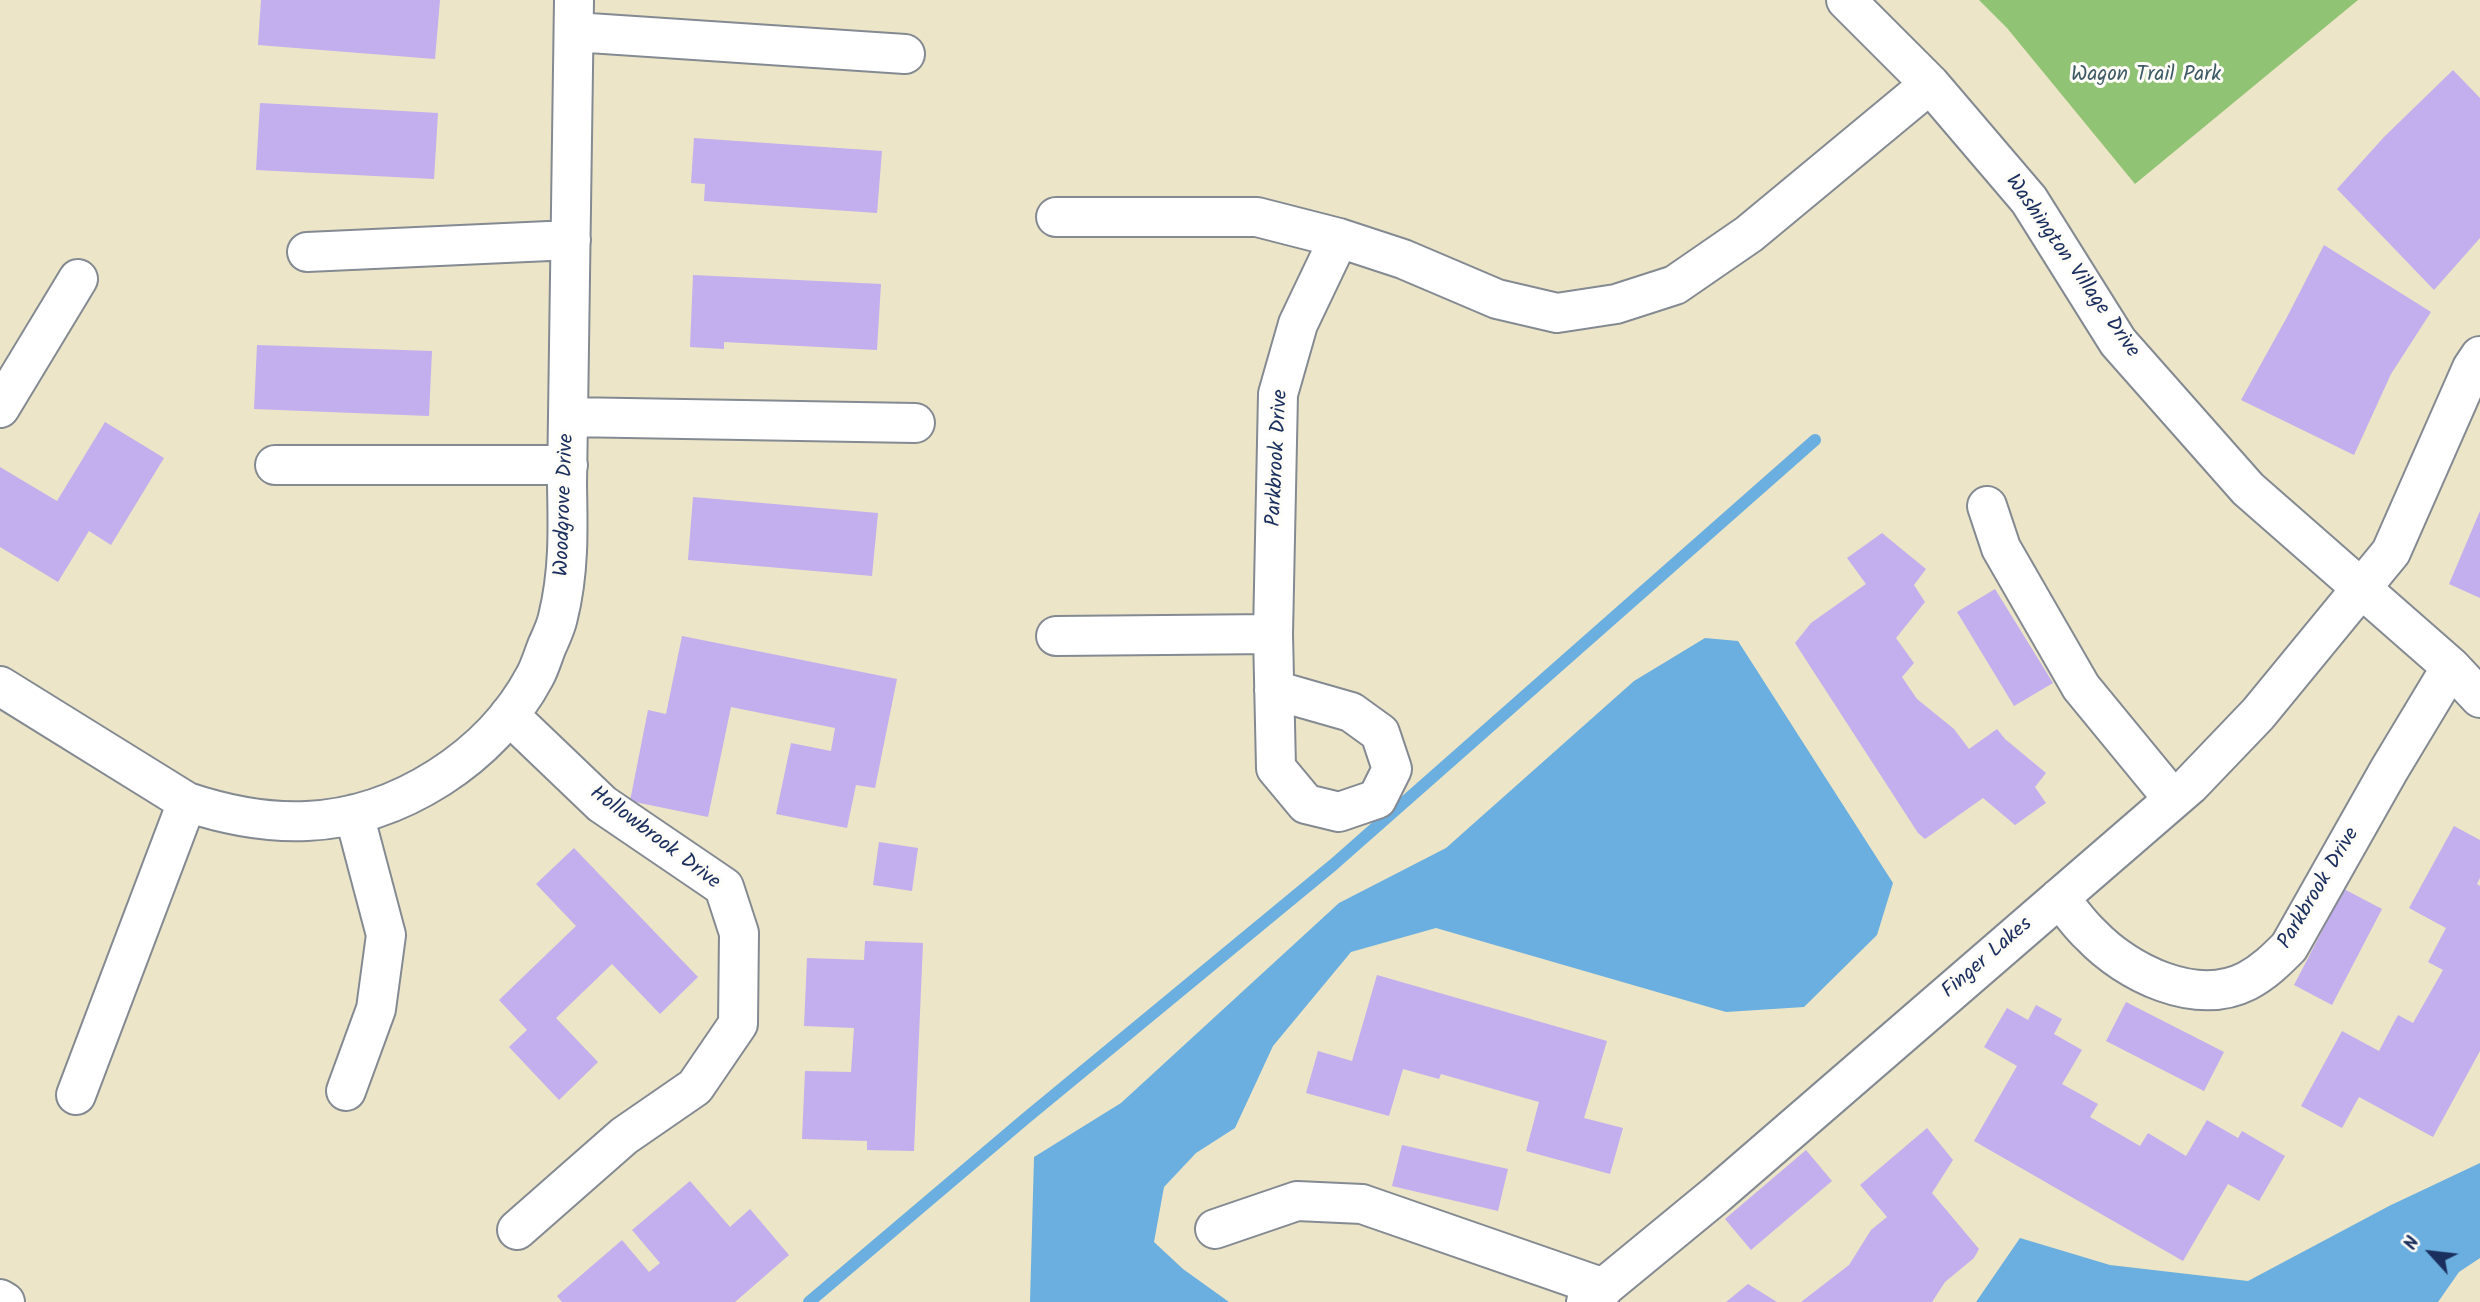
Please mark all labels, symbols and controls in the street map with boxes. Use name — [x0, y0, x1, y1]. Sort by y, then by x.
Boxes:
park label: Wagon Trail Park — [2071, 63, 2221, 89]
street label: Washington Village Drive — [1998, 171, 2144, 363]
street label: Parkbrook Drive — [1263, 389, 1295, 527]
street label: Woodgrove Drive — [551, 433, 581, 577]
street label: Hollowbrook Drive — [584, 782, 724, 896]
street label: Parkbrook Drive — [2274, 824, 2366, 954]
street label: Finger Lakes — [1938, 913, 2038, 1005]
north arrow — [2396, 1218, 2466, 1288]
text: N — [2396, 1231, 2428, 1256]

